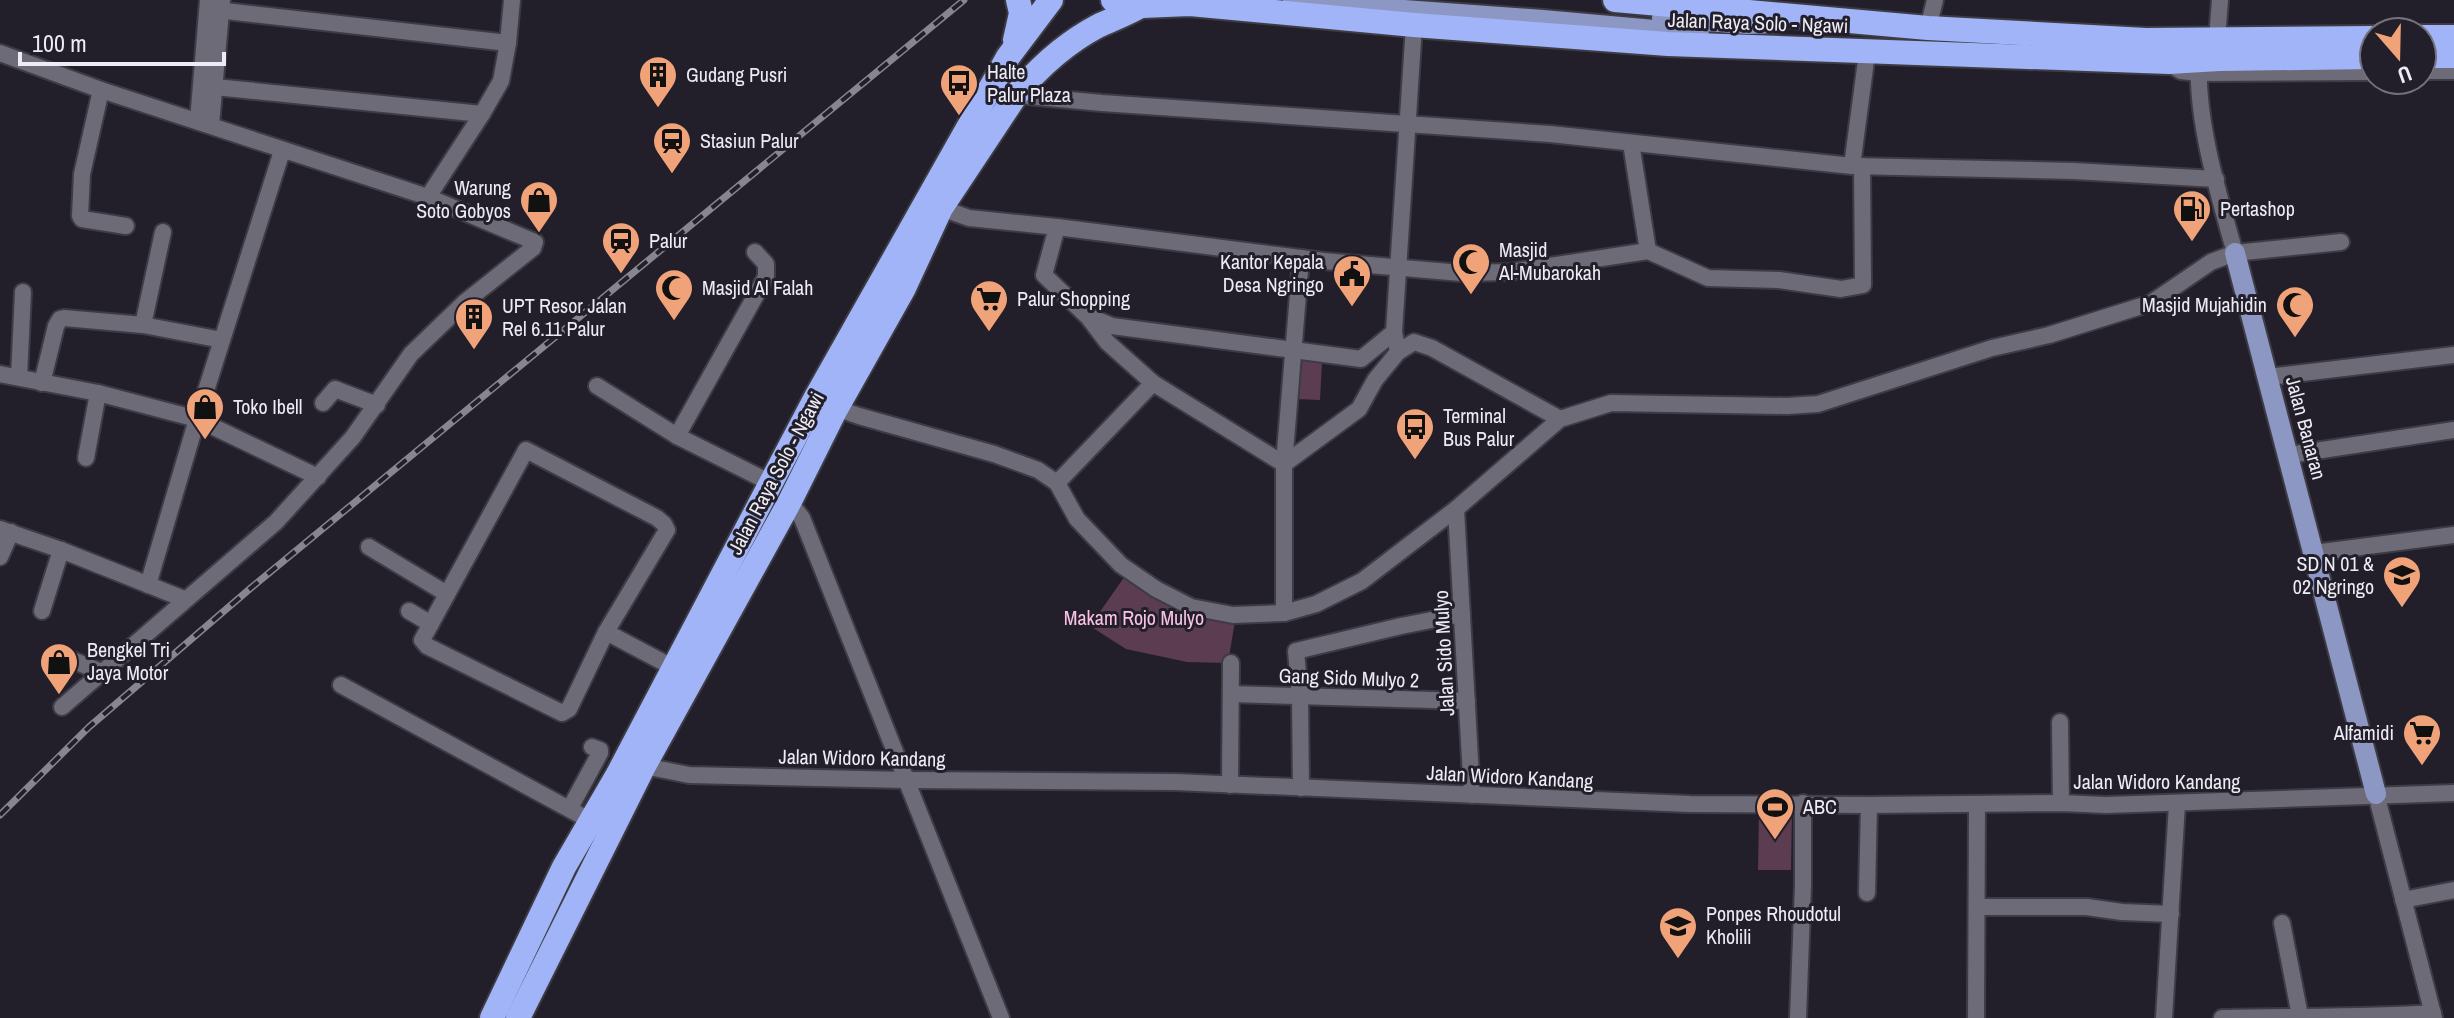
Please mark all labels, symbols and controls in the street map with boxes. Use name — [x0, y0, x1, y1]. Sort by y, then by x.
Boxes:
street label: Jalan Raya Solo - Ngawi — [1667, 6, 1849, 39]
scale bar — [20, 16, 224, 66]
north arrow — [2358, 16, 2438, 96]
text: 100 m — [32, 27, 87, 59]
building icon: Gudang Pusri — [637, 54, 679, 109]
place label: Halte Palur Plaza — [987, 58, 1071, 108]
text: U — [2394, 58, 2416, 91]
place label: Gudang Pusri — [686, 61, 787, 88]
bus stop icon: Halte Palur Plaza — [938, 62, 980, 117]
station icon: Stasiun Palur — [651, 120, 693, 175]
place label: Stasiun Palur — [700, 127, 799, 154]
place label: Warung Soto Gobyos — [416, 174, 511, 224]
shop icon: Warung Soto Gobyos — [518, 179, 560, 234]
fuel station icon: Pertashop — [2171, 188, 2213, 243]
place label: Pertashop — [2220, 195, 2295, 222]
station icon: Palur — [600, 220, 642, 275]
place label: Palur — [649, 227, 688, 254]
place label: Masjid Al-Mubarokah — [1498, 236, 1601, 286]
mosque icon: Masjid Al-Mubarokah — [1450, 241, 1492, 296]
place label: Kantor Kepala Desa Ngringo — [1220, 248, 1324, 298]
public building icon: Kantor Kepala Desa Ngringo — [1331, 253, 1373, 308]
mosque icon: Masjid Al Falah — [653, 267, 695, 322]
place label: Masjid Al Falah — [702, 274, 813, 301]
supermarket icon: Palur Shopping — [968, 278, 1010, 333]
mosque icon: Masjid Mujahidin — [2274, 284, 2316, 339]
place label: Palur Shopping — [1017, 285, 1130, 312]
place label: Masjid Mujahidin — [2142, 291, 2267, 318]
place label: UPT Resor Jalan Rel 6.11 Palur — [502, 292, 627, 342]
building icon: UPT Resor Jalan Rel 6.11 Palur — [453, 296, 495, 351]
street label: Jalan Banaran — [2280, 373, 2333, 482]
shop icon: Toko Ibell — [184, 386, 226, 441]
street label: Jalan Raya Solo - Ngawi — [721, 387, 830, 559]
place label: Toko Ibell — [233, 393, 302, 420]
place label: Terminal Bus Palur — [1443, 402, 1515, 452]
bus stop icon: Terminal Bus Palur — [1394, 406, 1436, 461]
place label: SD N 01 & 02 Ngringo — [2293, 550, 2374, 600]
school or university icon: SD N 01 & 02 Ngringo — [2381, 554, 2423, 609]
street label: Jalan Sido Mulyo — [1427, 589, 1460, 717]
park label: Makam Rojo Mulyo — [1064, 604, 1204, 631]
place label: Bengkel Tri Jaya Motor — [87, 636, 170, 686]
shop icon: Bengkel Tri Jaya Motor — [38, 641, 80, 696]
street label: Gang Sido Mulyo 2 — [1278, 662, 1420, 693]
supermarket icon: Alfamidi — [2401, 712, 2443, 767]
place label: Alfamidi — [2333, 719, 2394, 746]
street label: Jalan Widoro Kandang — [778, 743, 946, 772]
street label: Jalan Widoro Kandang — [1426, 759, 1594, 794]
street label: Jalan Widoro Kandang — [2074, 768, 2240, 795]
sports icon: ABC — [1754, 786, 1796, 841]
place label: ABC — [1802, 793, 1837, 820]
place label: Ponpes Rhoudotul Kholili — [1706, 900, 1841, 950]
school or university icon: Ponpes Rhoudotul Kholili — [1657, 905, 1699, 960]

